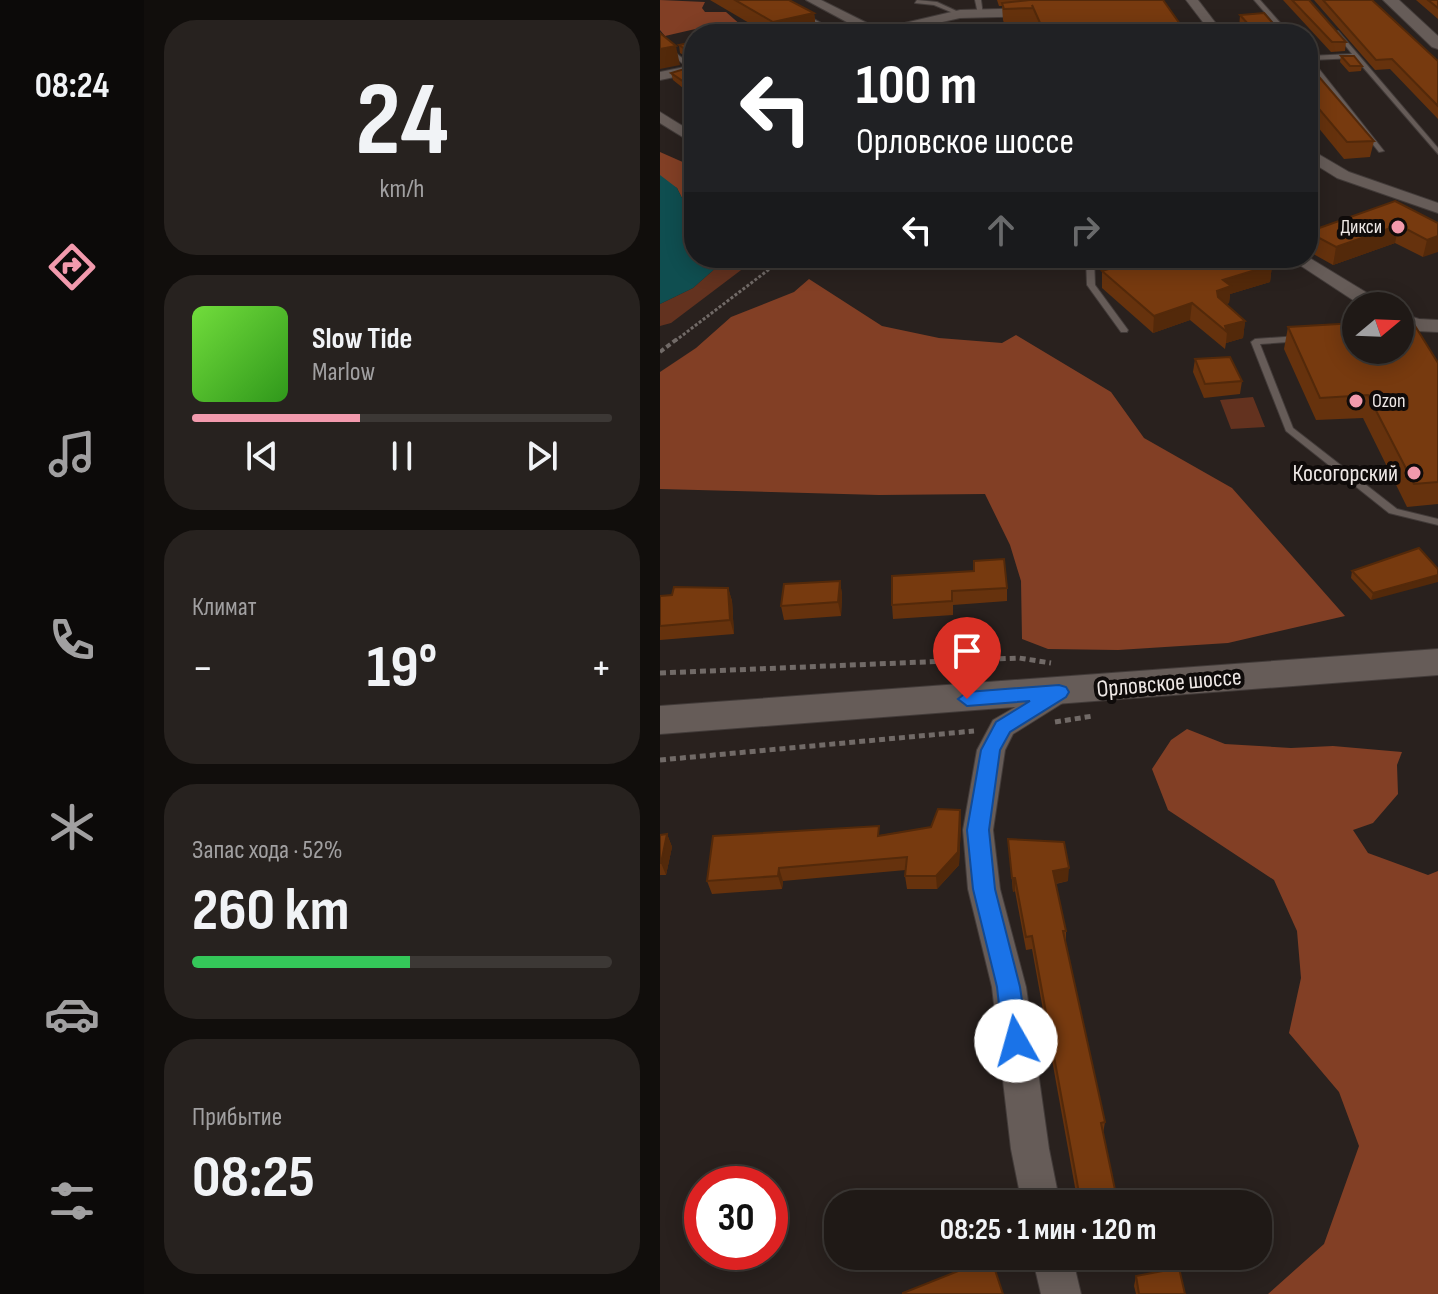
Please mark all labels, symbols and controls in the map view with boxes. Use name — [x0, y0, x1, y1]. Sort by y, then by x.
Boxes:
text: 100 m — [856, 53, 977, 120]
icon: left — [724, 56, 828, 160]
text: 24 — [355, 59, 449, 184]
text: 08:24 — [35, 65, 109, 108]
text: Орловское шоссе — [856, 121, 1074, 164]
text: km/h — [380, 174, 424, 205]
icon: left — [895, 208, 939, 252]
icon: ahead — [979, 208, 1023, 252]
icon: right — [1063, 208, 1107, 252]
place label: Дикси — [1340, 215, 1382, 239]
marker: Дикси — [1389, 218, 1407, 236]
icon: directions — [44, 239, 100, 295]
north arrow — [1342, 292, 1414, 364]
map controls — [1342, 292, 1414, 364]
text: Slow Tide — [312, 321, 412, 357]
text: Marlow — [312, 357, 375, 388]
place label: Ozon — [1372, 389, 1406, 413]
marker: Ozon — [1347, 392, 1365, 410]
icon: music — [44, 426, 100, 482]
icon: previous — [240, 434, 284, 478]
icon: pause — [380, 434, 424, 478]
icon: next — [520, 434, 564, 478]
place label: Косогорский — [1292, 459, 1398, 488]
marker: Косогорский — [1405, 464, 1423, 482]
text: Климат — [192, 592, 256, 623]
icon: phone — [44, 612, 100, 668]
pin — [933, 617, 1001, 699]
icon: arrive — [945, 629, 989, 673]
text: 19° — [367, 632, 437, 704]
text: − — [192, 642, 214, 695]
text: + — [590, 642, 612, 695]
street label: Орловское шоссе — [1095, 662, 1243, 704]
icon: climate — [44, 799, 100, 855]
text: Запас хода · 52% — [192, 835, 343, 866]
text: 260 km — [192, 875, 350, 947]
icon: car — [44, 986, 100, 1042]
position arrow — [974, 999, 1058, 1083]
text: Прибытие — [192, 1102, 282, 1133]
text: 08:25 — [192, 1142, 315, 1214]
speed limit sign: 30 — [684, 1166, 788, 1270]
icon: filters — [44, 1173, 100, 1229]
text: 08:25 · 1 мин · 120 m — [940, 1212, 1156, 1248]

